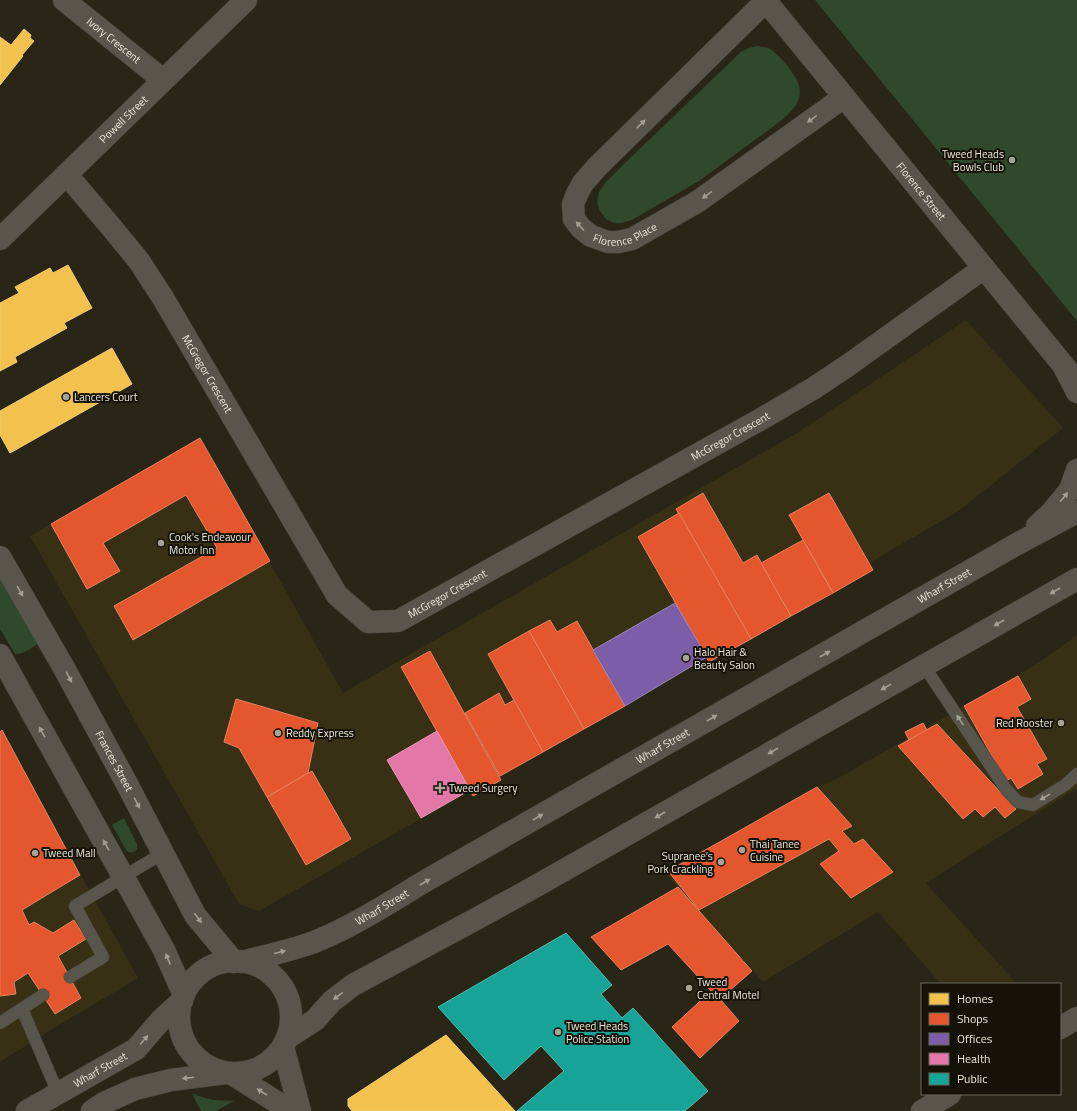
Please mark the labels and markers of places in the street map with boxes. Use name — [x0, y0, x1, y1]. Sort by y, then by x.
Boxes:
place label: Tweed Heads Bowls Club — [942, 146, 1004, 175]
marker: Tweed Heads Bowls Club — [1007, 155, 1017, 165]
place label: Lancers Court — [74, 389, 138, 405]
marker: Lancers Court — [61, 392, 71, 402]
place label: Cook's Endeavour Motor Inn — [169, 529, 251, 558]
marker: Cook's Endeavour Motor Inn — [156, 538, 166, 548]
place label: Halo Hair & Beauty Salon — [694, 644, 755, 673]
marker: Halo Hair & Beauty Salon — [681, 653, 691, 663]
place label: Red Rooster — [996, 715, 1053, 731]
marker: Red Rooster — [1056, 718, 1066, 728]
place label: Reddy Express — [286, 725, 354, 741]
marker: Reddy Express — [273, 728, 283, 738]
place label: Tweed Surgery — [449, 780, 518, 796]
marker: Tweed Surgery — [434, 782, 446, 794]
place label: Thai Tanee Cuisine — [750, 836, 800, 865]
place label: Tweed Mall — [43, 845, 96, 861]
marker: Thai Tanee Cuisine — [737, 845, 747, 855]
marker: Tweed Mall — [30, 848, 40, 858]
place label: Supranee’s Pork Crackling — [647, 848, 713, 877]
marker: Supranee’s Pork Crackling — [716, 857, 726, 867]
place label: Tweed Central Motel — [697, 974, 759, 1003]
marker: Tweed Central Motel — [684, 983, 694, 993]
place label: Tweed Heads Police Station — [566, 1018, 629, 1047]
marker: Tweed Heads Police Station — [553, 1027, 563, 1037]

